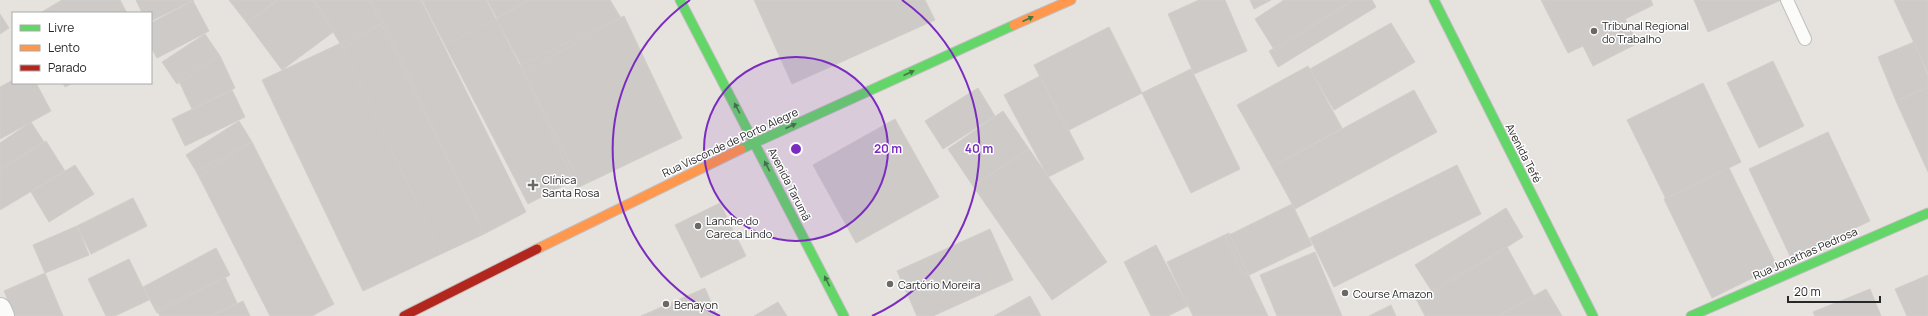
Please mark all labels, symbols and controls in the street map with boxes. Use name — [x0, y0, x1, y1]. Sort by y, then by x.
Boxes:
legend — [12, 12, 152, 84]
one-way arrow — [1022, 16, 1034, 22]
place label: Tribunal Regional do Trabalho — [1602, 18, 1689, 46]
text: Livre — [48, 19, 74, 36]
marker: Tribunal Regional do Trabalho — [1589, 26, 1599, 36]
text: Lento — [48, 39, 80, 56]
text: Parado — [48, 59, 87, 76]
one-way arrow — [904, 70, 915, 76]
one-way arrow — [734, 102, 740, 114]
street label: Rua Visconde de Porto Alegre — [660, 104, 801, 180]
street label: Avenida Tefé — [1503, 121, 1546, 186]
one-way arrow — [785, 123, 796, 129]
text: 20 m — [874, 140, 902, 157]
text: 40 m — [965, 140, 993, 157]
centre of rings — [789, 142, 803, 156]
street label: Avenida Tarumã — [765, 145, 815, 223]
one-way arrow — [764, 160, 771, 171]
place label: Clínica Santa Rosa — [542, 172, 599, 200]
marker: Clínica Santa Rosa — [527, 179, 539, 191]
place label: Lanche do Careca Lindo — [706, 213, 773, 241]
marker: Lanche do Careca Lindo — [693, 221, 703, 231]
street label: Rua Jonathas Pedrosa — [1750, 223, 1860, 283]
one-way arrow — [823, 275, 830, 287]
place label: Cartório Moreira — [898, 277, 980, 292]
scale bar — [1788, 278, 1880, 304]
marker: Cartório Moreira — [885, 279, 895, 289]
text: 20 m — [1794, 283, 1821, 300]
place label: Course Amazon — [1353, 286, 1433, 301]
marker: Course Amazon — [1340, 288, 1350, 298]
place label: Benayon — [674, 297, 718, 312]
marker: Benayon — [661, 299, 671, 309]

